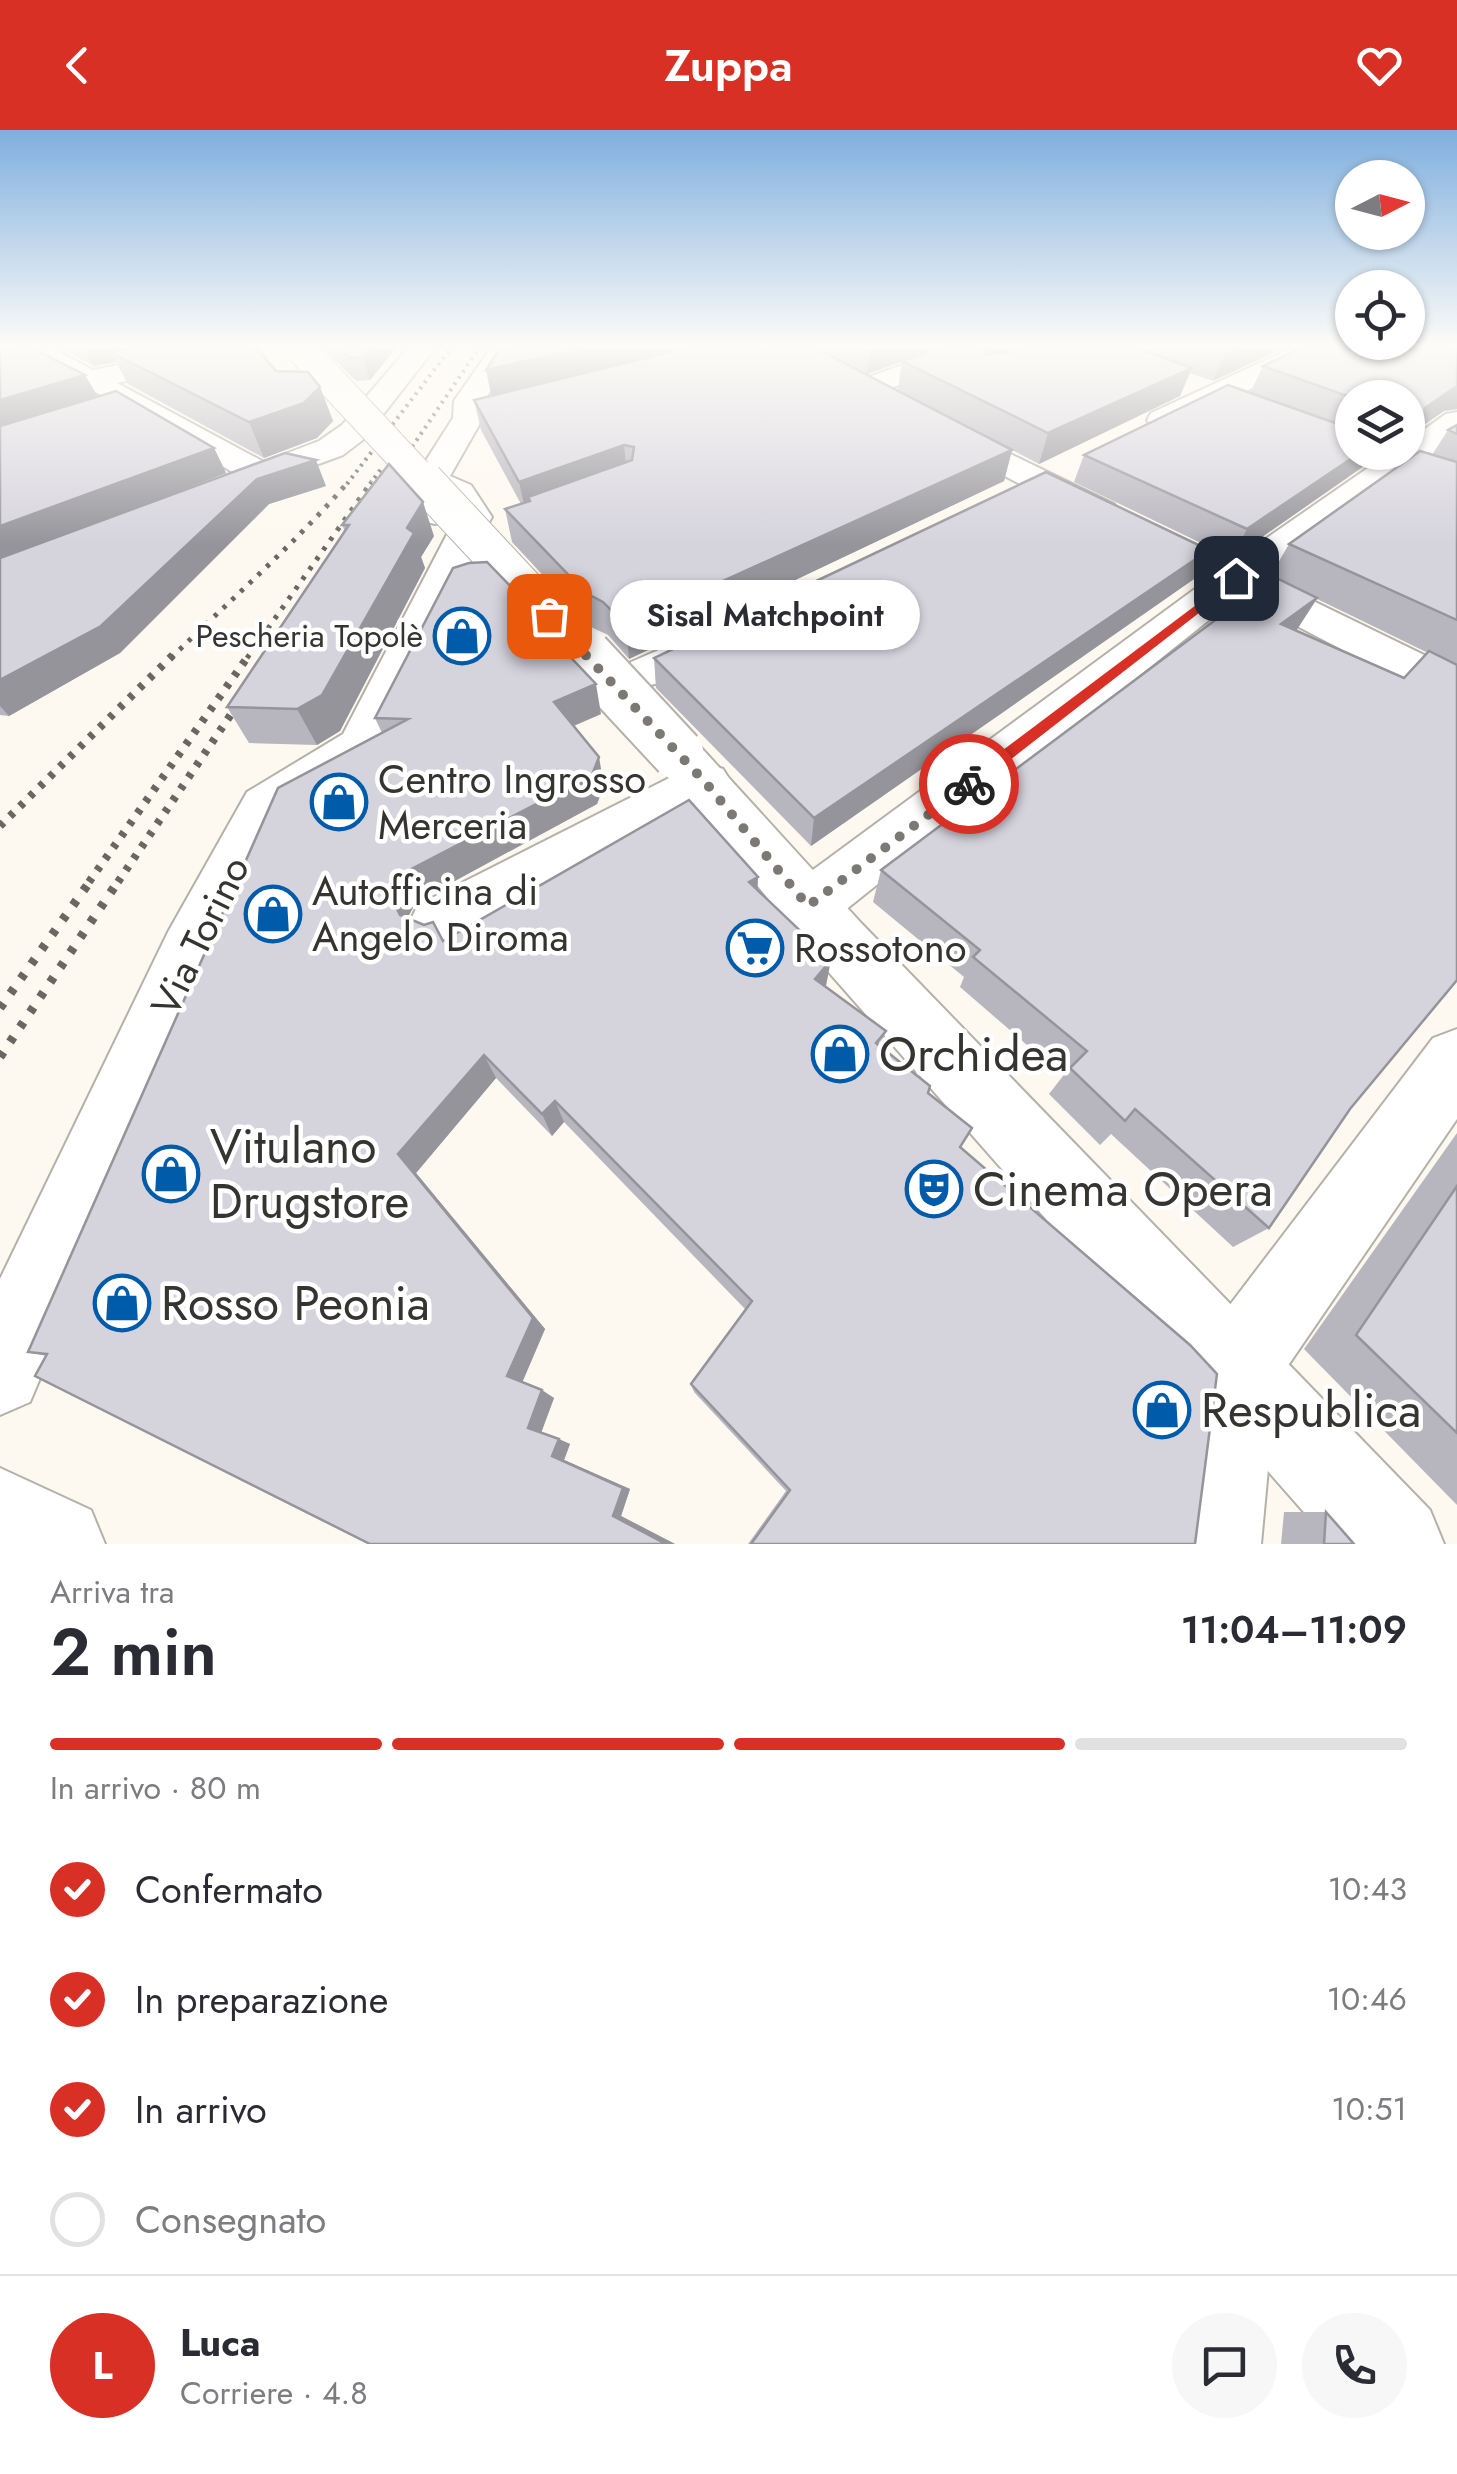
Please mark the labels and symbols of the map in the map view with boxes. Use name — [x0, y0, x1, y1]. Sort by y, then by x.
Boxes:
north arrow — [1335, 160, 1425, 250]
pin — [1194, 536, 1279, 621]
pin — [507, 574, 592, 659]
callout: Sisal Matchpoint — [609, 581, 919, 651]
shop icon: Pescheria Topolè — [432, 606, 492, 666]
place label: Pescheria Topolè — [195, 613, 423, 659]
courier — [919, 734, 1019, 834]
place label: Centro Ingrosso Merceria — [378, 750, 646, 854]
shop icon: Centro Ingrosso Merceria — [309, 772, 369, 832]
street label: Via Torino — [136, 846, 264, 1026]
place label: Autofficina di Angelo Diroma — [312, 862, 569, 966]
shop icon: Autofficina di Angelo Diroma — [243, 884, 303, 944]
supermarket icon: Rossotono — [725, 918, 785, 978]
place label: Rossotono — [794, 919, 967, 977]
place label: Orchidea — [879, 1020, 1068, 1089]
shop icon: Orchidea — [810, 1024, 870, 1084]
place label: Vitulano Drugstore — [210, 1112, 409, 1236]
shop icon: Vitulano Drugstore — [141, 1144, 201, 1204]
place label: Cinema Opera — [973, 1155, 1273, 1224]
theatre icon: Cinema Opera — [904, 1159, 964, 1219]
place label: Rosso Peonia — [161, 1269, 430, 1338]
shop icon: Rosso Peonia — [92, 1273, 152, 1333]
place label: Respublica — [1201, 1376, 1421, 1445]
shop icon: Respublica — [1132, 1380, 1192, 1440]

